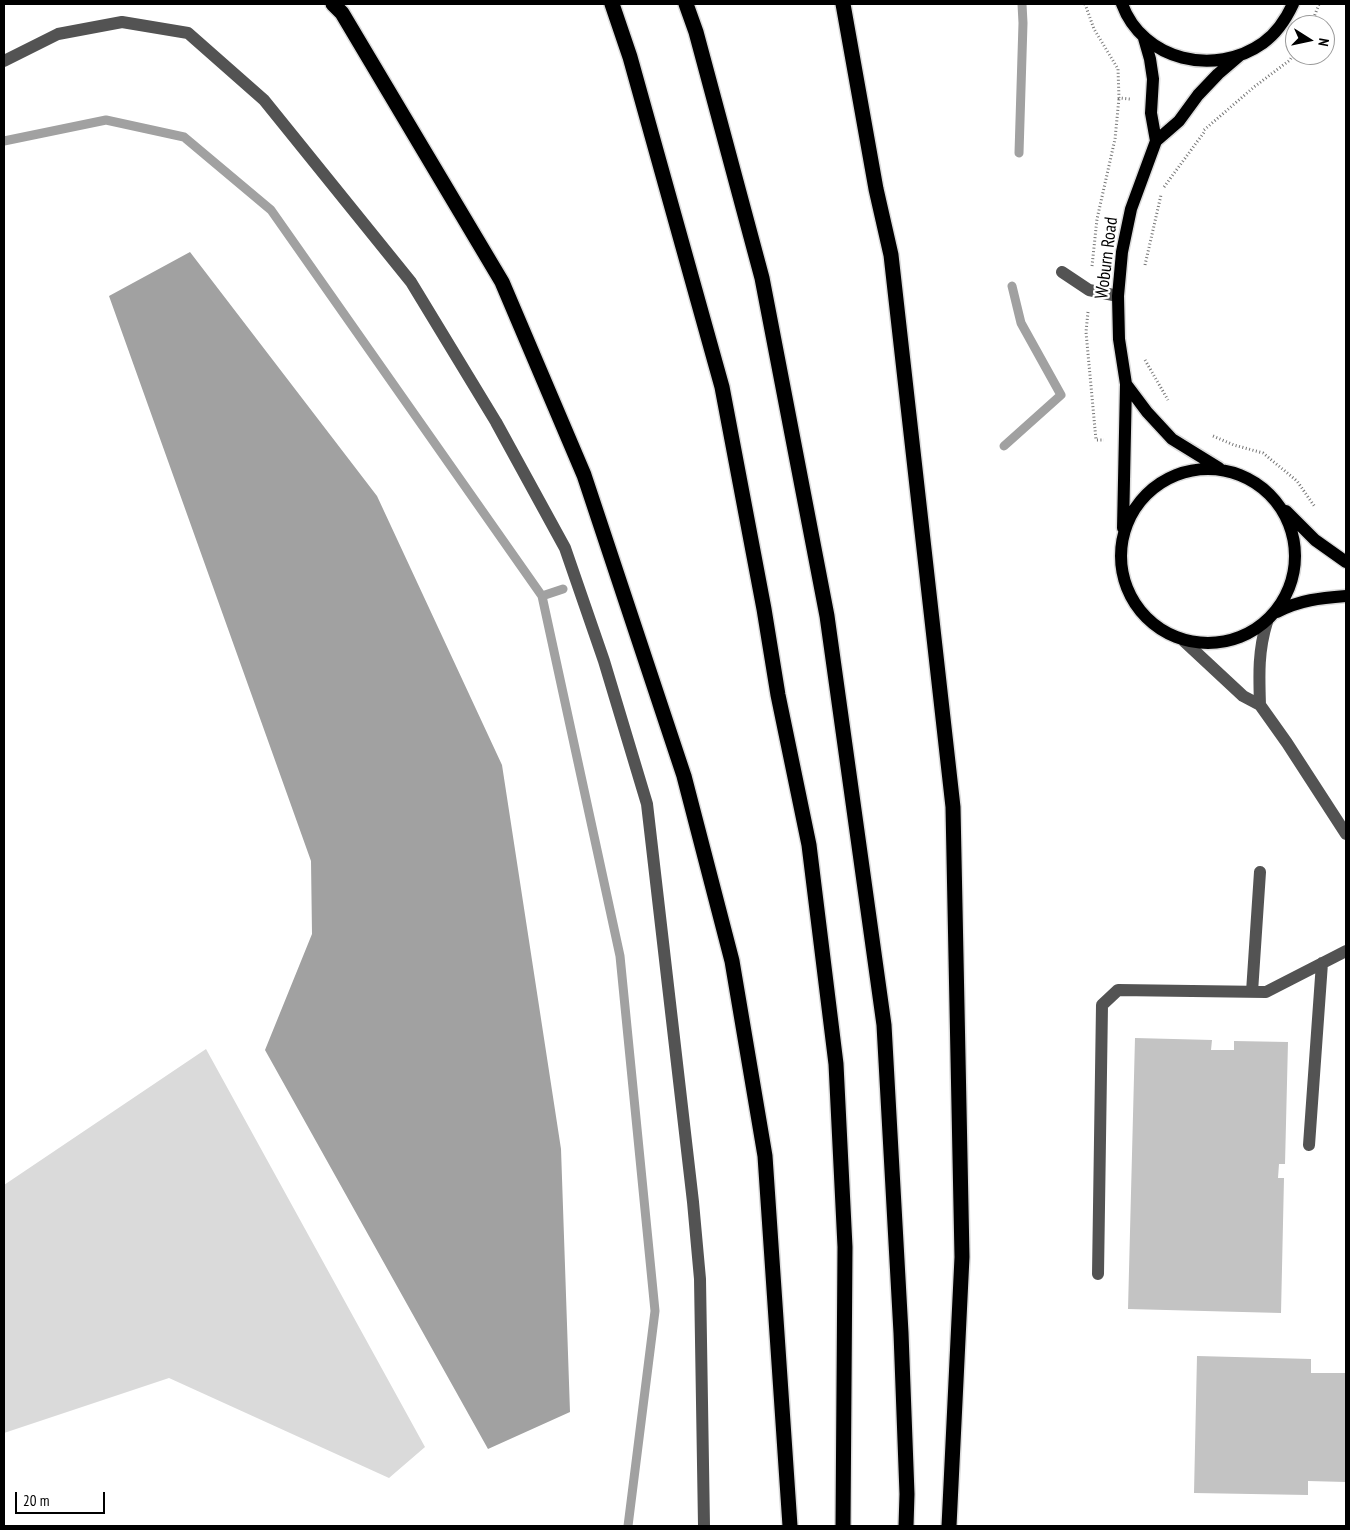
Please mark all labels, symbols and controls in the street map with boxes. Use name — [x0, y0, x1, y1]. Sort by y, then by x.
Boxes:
north arrow — [1285, 15, 1335, 65]
text: N — [1314, 37, 1333, 48]
street label: Woburn Road — [1091, 216, 1123, 300]
scale bar — [18, 1482, 108, 1514]
text: 20 m — [23, 1491, 49, 1510]

